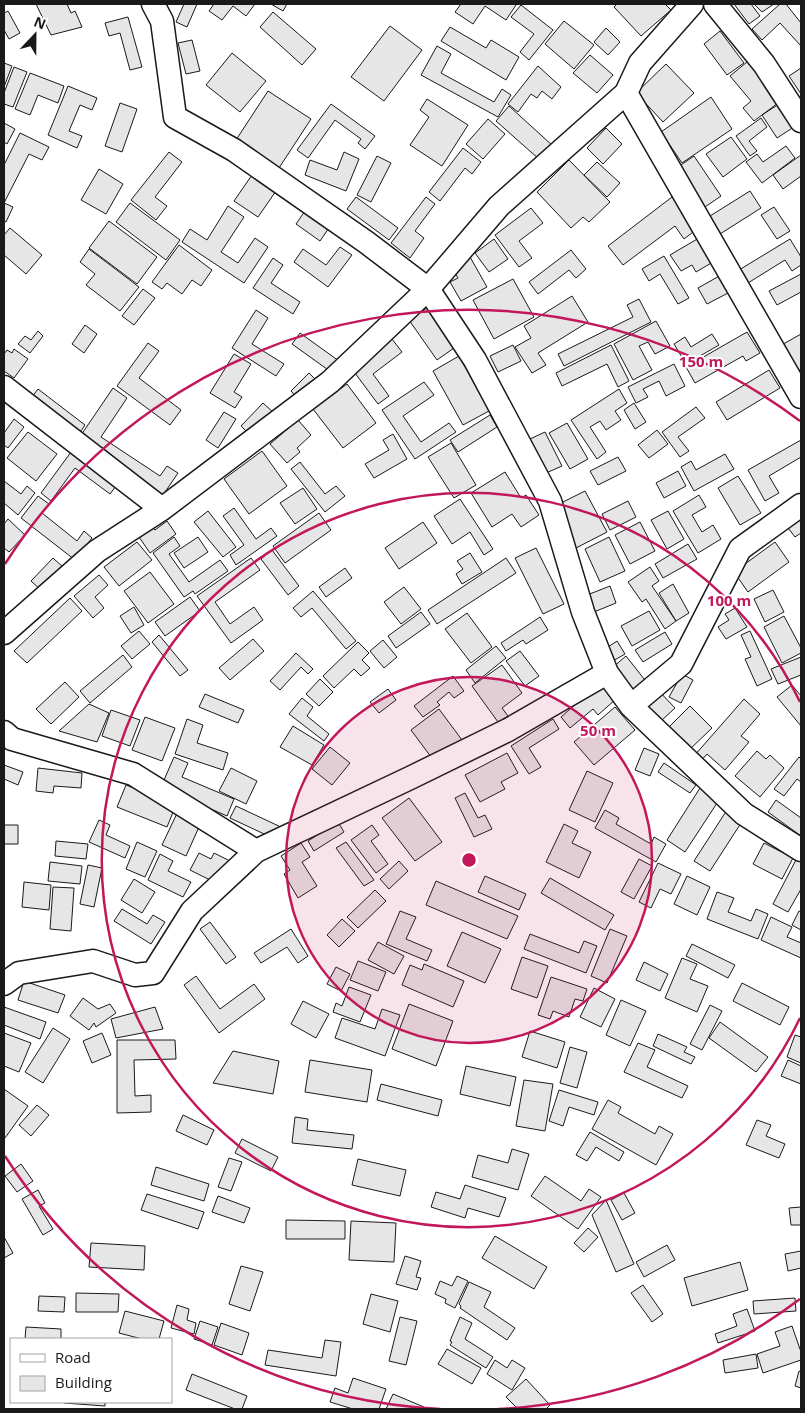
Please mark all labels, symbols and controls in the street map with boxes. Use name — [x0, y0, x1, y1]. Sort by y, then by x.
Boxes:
north arrow — [10, 10, 60, 60]
text: N — [31, 12, 49, 33]
text: 150 m — [679, 351, 723, 371]
text: 100 m — [707, 590, 751, 610]
text: 50 m — [580, 720, 616, 740]
centre of rings — [460, 851, 478, 869]
legend — [10, 1338, 172, 1403]
text: Road — [55, 1347, 91, 1367]
text: Building — [55, 1372, 112, 1392]

